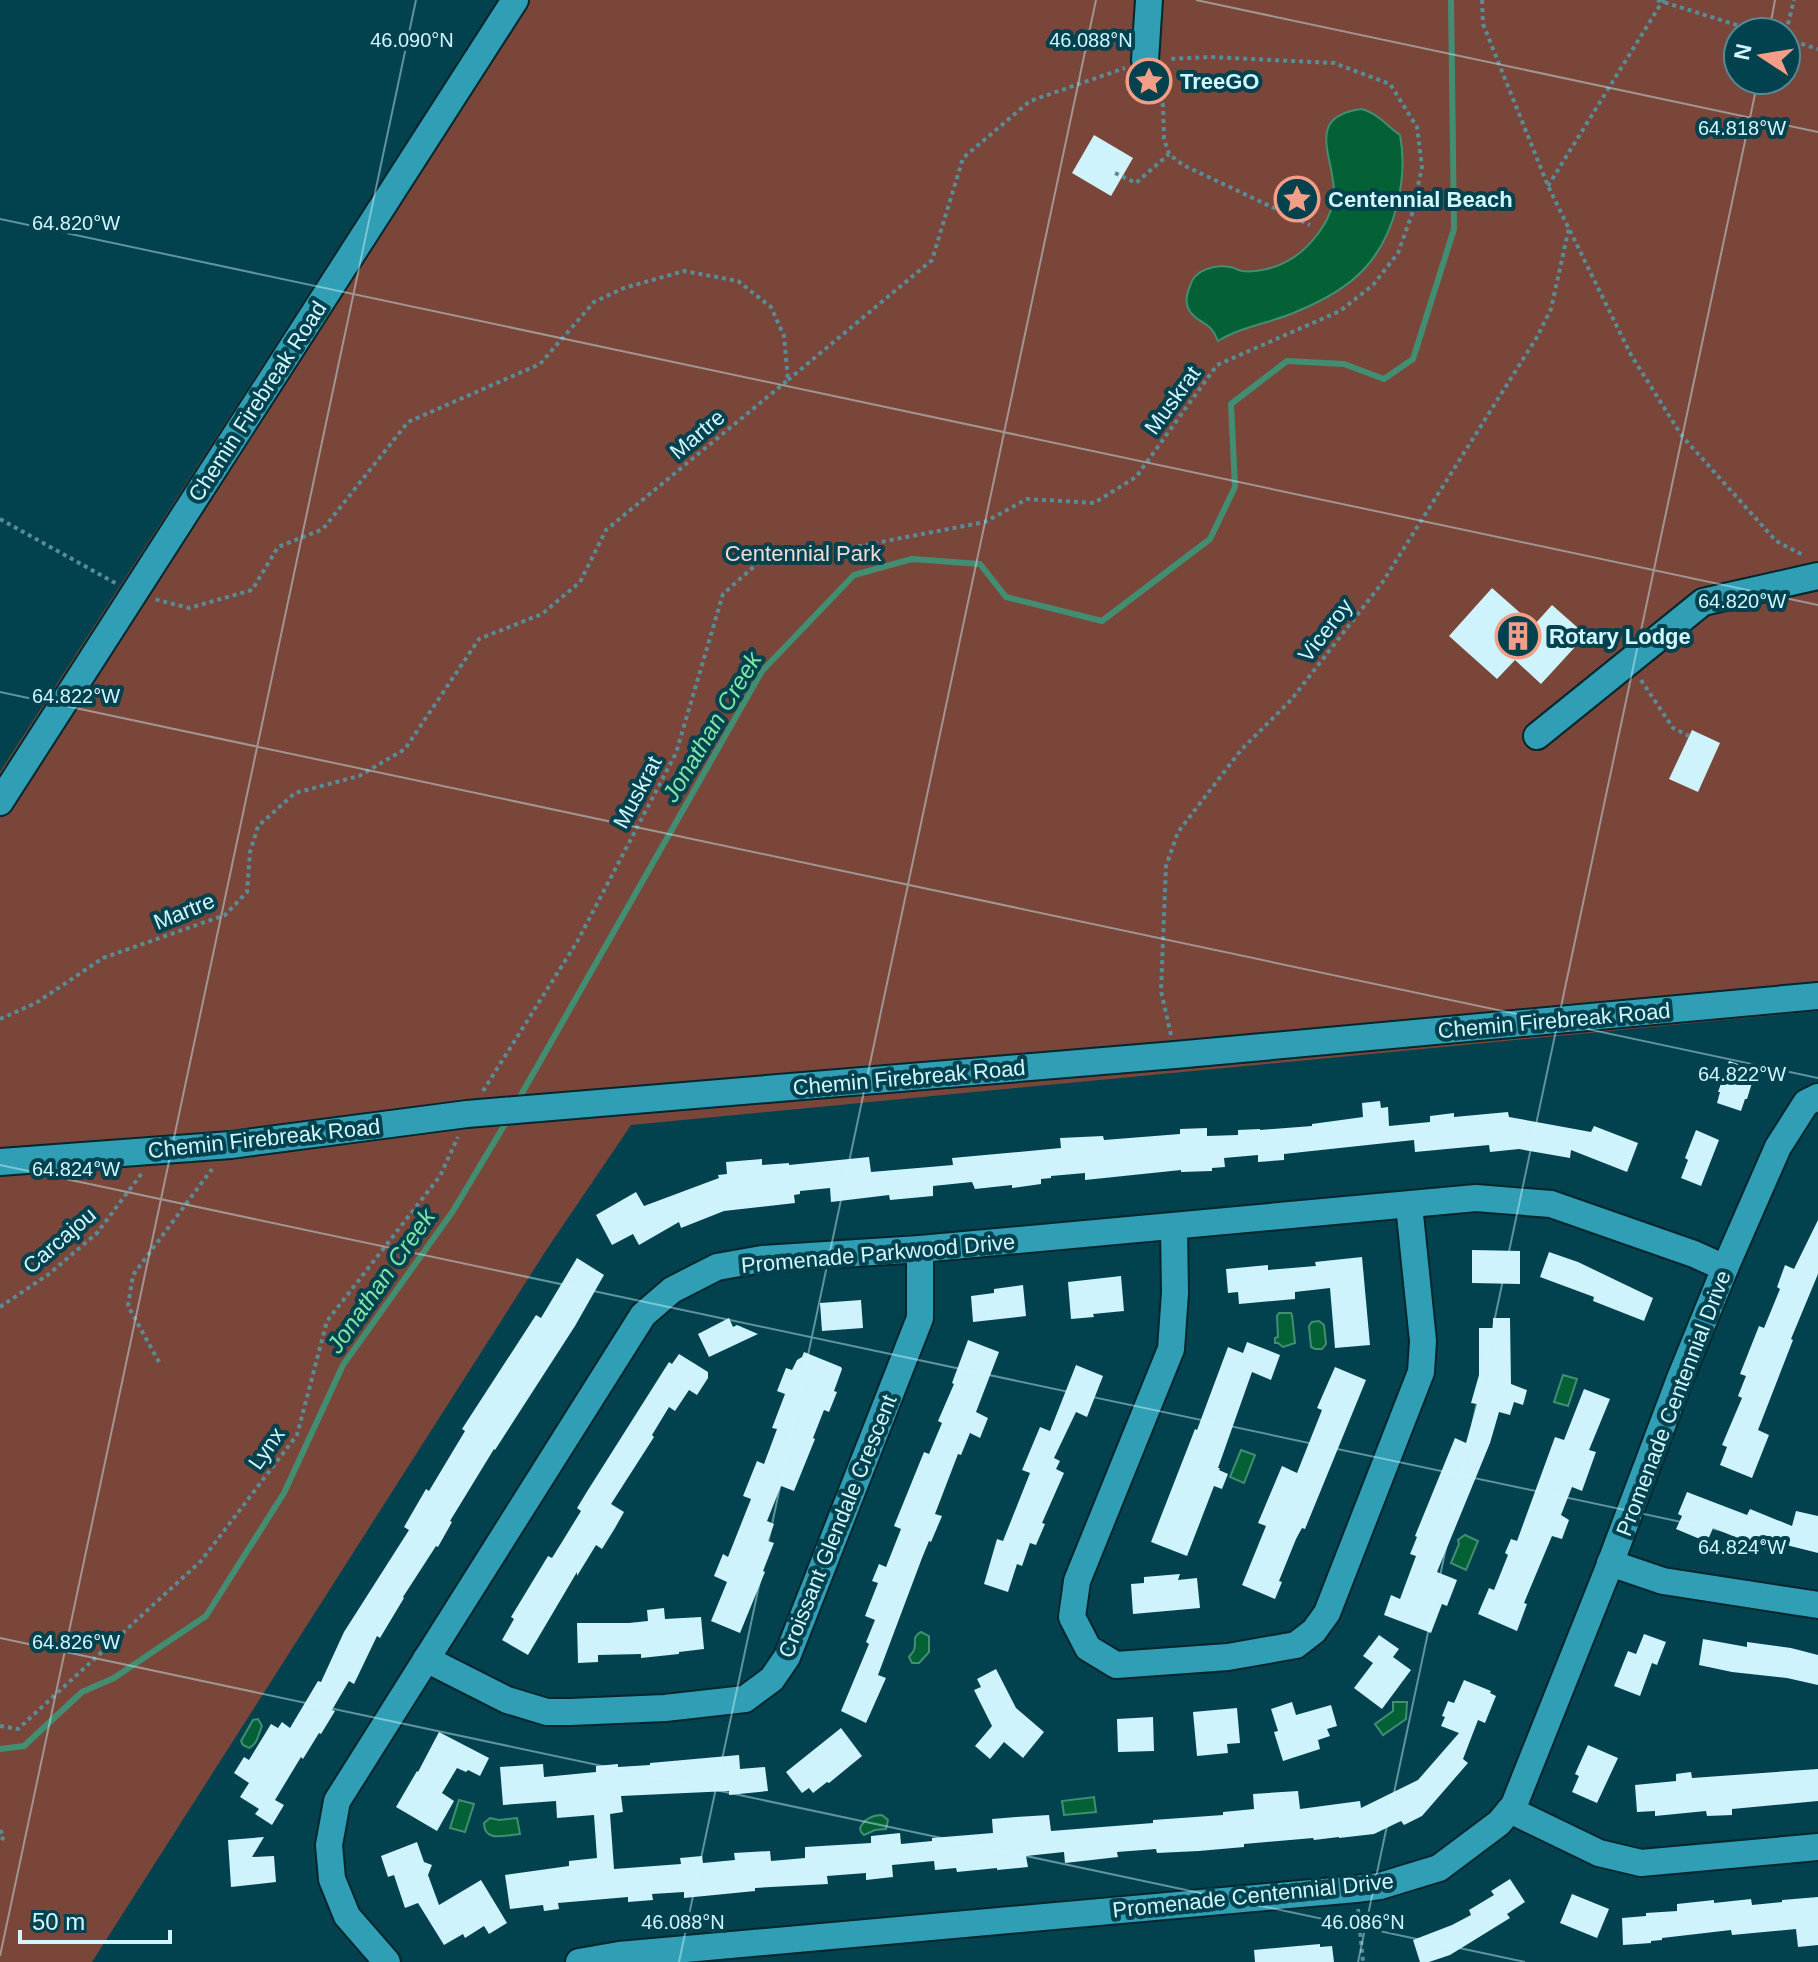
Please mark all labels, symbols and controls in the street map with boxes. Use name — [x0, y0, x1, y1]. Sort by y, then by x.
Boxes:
north arrow — [1722, 16, 1802, 96]
text: 46.090°N — [370, 29, 454, 51]
text: 46.088°N — [1049, 29, 1133, 51]
text: N — [1729, 42, 1757, 62]
place icon: TreeGO — [1125, 57, 1173, 105]
place label: TreeGO — [1180, 69, 1259, 94]
text: 64.818°W — [1698, 117, 1786, 139]
place icon: Centennial Beach — [1273, 175, 1321, 223]
place label: Centennial Beach — [1328, 187, 1513, 212]
text: 64.820°W — [32, 212, 120, 234]
street label: Chemin Firebreak Road — [183, 297, 332, 506]
street label: Muskrat — [1139, 361, 1206, 439]
street label: Martre — [665, 404, 730, 464]
park label: Centennial Park — [725, 541, 882, 566]
text: 64.820°W — [1698, 590, 1786, 612]
street label: Viceroy — [1293, 594, 1358, 667]
building icon: Rotary Lodge — [1494, 612, 1542, 660]
place label: Rotary Lodge — [1549, 624, 1691, 649]
water label: Jonathan Creek — [656, 645, 768, 807]
text: 64.822°W — [32, 685, 120, 707]
street label: Muskrat — [608, 752, 667, 833]
street label: Martre — [150, 888, 218, 935]
street label: Chemin Firebreak Road — [1437, 998, 1671, 1043]
street label: Chemin Firebreak Road — [792, 1055, 1026, 1100]
text: 64.822°W — [1698, 1063, 1786, 1085]
street label: Chemin Firebreak Road — [147, 1114, 381, 1163]
text: 64.824°W — [32, 1158, 120, 1180]
street label: Carcajou — [18, 1202, 101, 1279]
water label: Jonathan Creek — [320, 1202, 441, 1359]
street label: Promenade Parkwood Drive — [740, 1229, 1016, 1278]
street label: Promenade Centennial Drive — [1611, 1267, 1736, 1540]
street label: Croissant Glendale Crescent — [773, 1391, 902, 1661]
street label: Lynx — [243, 1422, 290, 1474]
text: 64.824°W — [1698, 1536, 1786, 1558]
text: 64.826°W — [32, 1631, 120, 1653]
street label: Promenade Centennial Drive — [1111, 1868, 1395, 1923]
scale bar — [20, 1894, 170, 1944]
text: 50 m — [32, 1908, 85, 1935]
text: 46.088°N — [641, 1911, 725, 1933]
text: 46.086°N — [1321, 1911, 1405, 1933]

